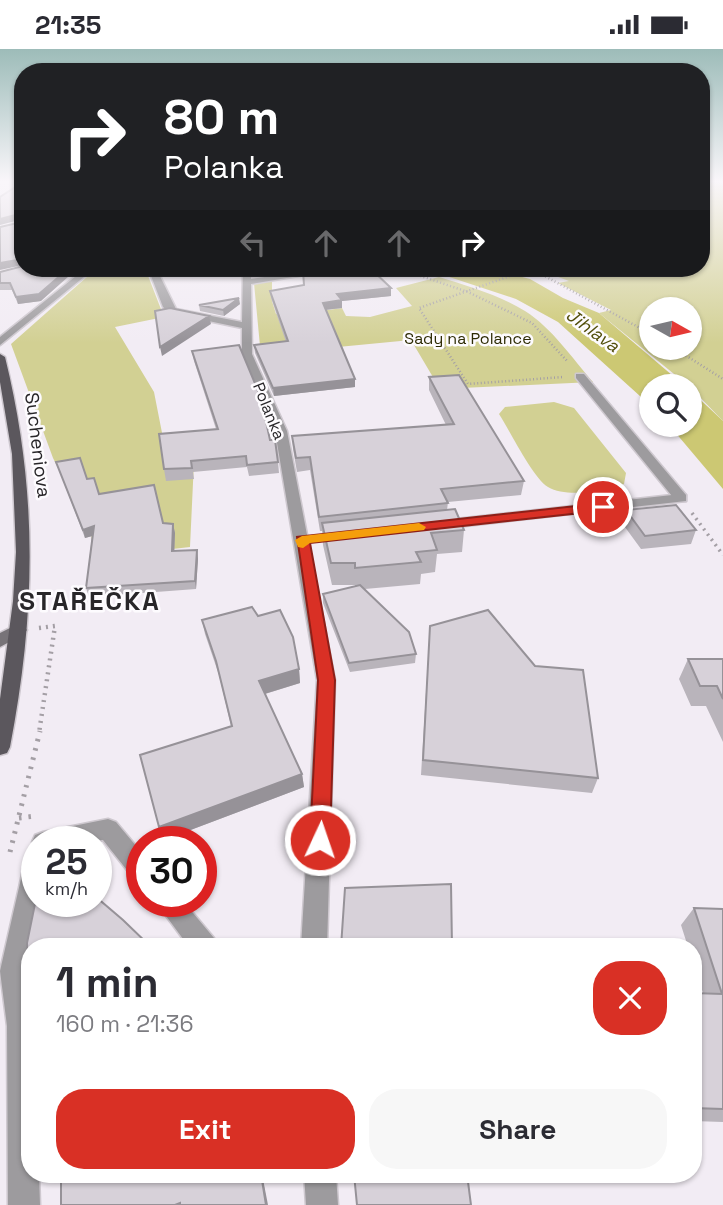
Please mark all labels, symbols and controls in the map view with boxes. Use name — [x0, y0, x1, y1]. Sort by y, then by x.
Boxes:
text: 21:35 — [35, 8, 101, 42]
text: 80 m — [164, 86, 279, 148]
icon: right — [49, 91, 140, 182]
text: Polanka — [164, 147, 284, 187]
icon: left — [234, 224, 272, 262]
icon: ahead — [307, 224, 345, 262]
icon: ahead — [380, 224, 418, 262]
icon: right — [453, 224, 491, 262]
north arrow — [639, 297, 702, 361]
map controls — [639, 297, 702, 437]
water label: Jihlava — [562, 303, 625, 357]
park label: Sady na Polance — [404, 328, 532, 349]
button: search — [639, 374, 702, 437]
street label: Polanka — [248, 379, 290, 443]
street label: Sucheniova — [19, 391, 57, 499]
pin — [573, 477, 633, 537]
icon: arrive — [584, 488, 622, 526]
district label: STAŘEČKA — [19, 584, 161, 618]
position arrow — [283, 803, 357, 877]
speed limit sign: 30 — [126, 826, 217, 917]
text: 25 — [46, 840, 87, 884]
text: km/h — [45, 877, 88, 900]
text: 1 min — [56, 956, 159, 1009]
button: close — [593, 961, 667, 1035]
text: 160 m · 21:36 — [56, 1009, 194, 1039]
button: Exit — [56, 1089, 355, 1169]
button: Share — [369, 1089, 667, 1169]

